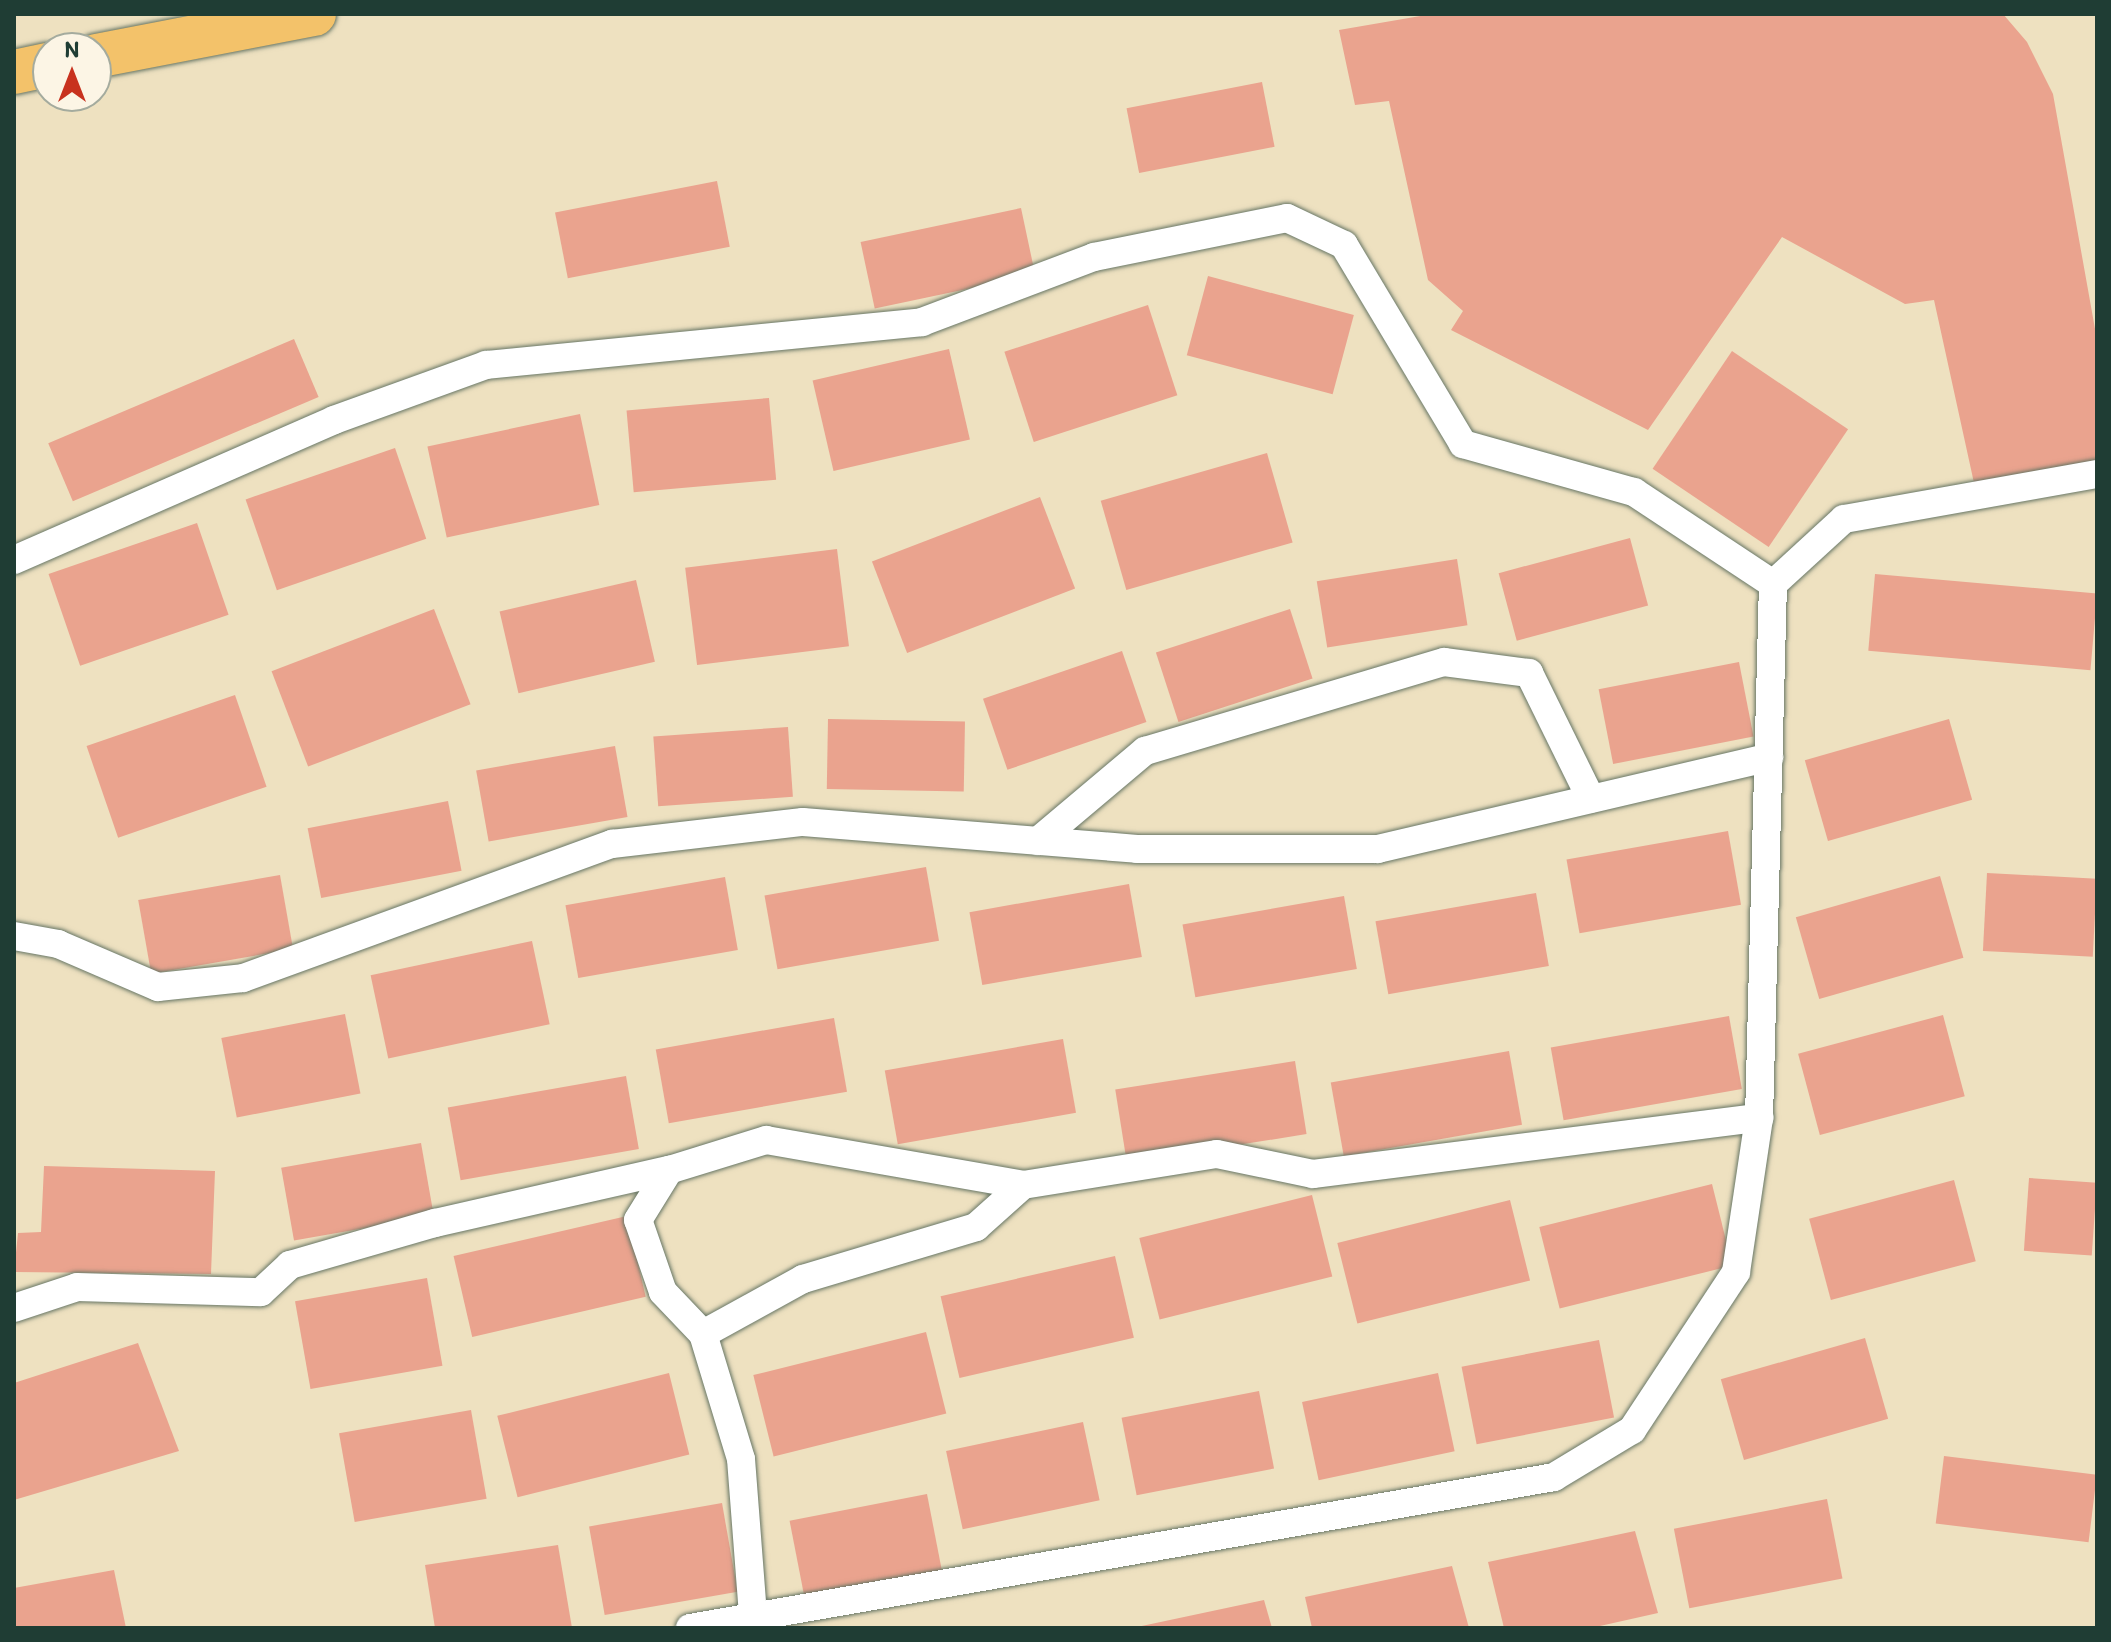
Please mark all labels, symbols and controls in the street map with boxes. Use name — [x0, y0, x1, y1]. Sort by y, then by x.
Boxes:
north arrow — [32, 32, 112, 112]
text: N — [65, 36, 79, 63]

